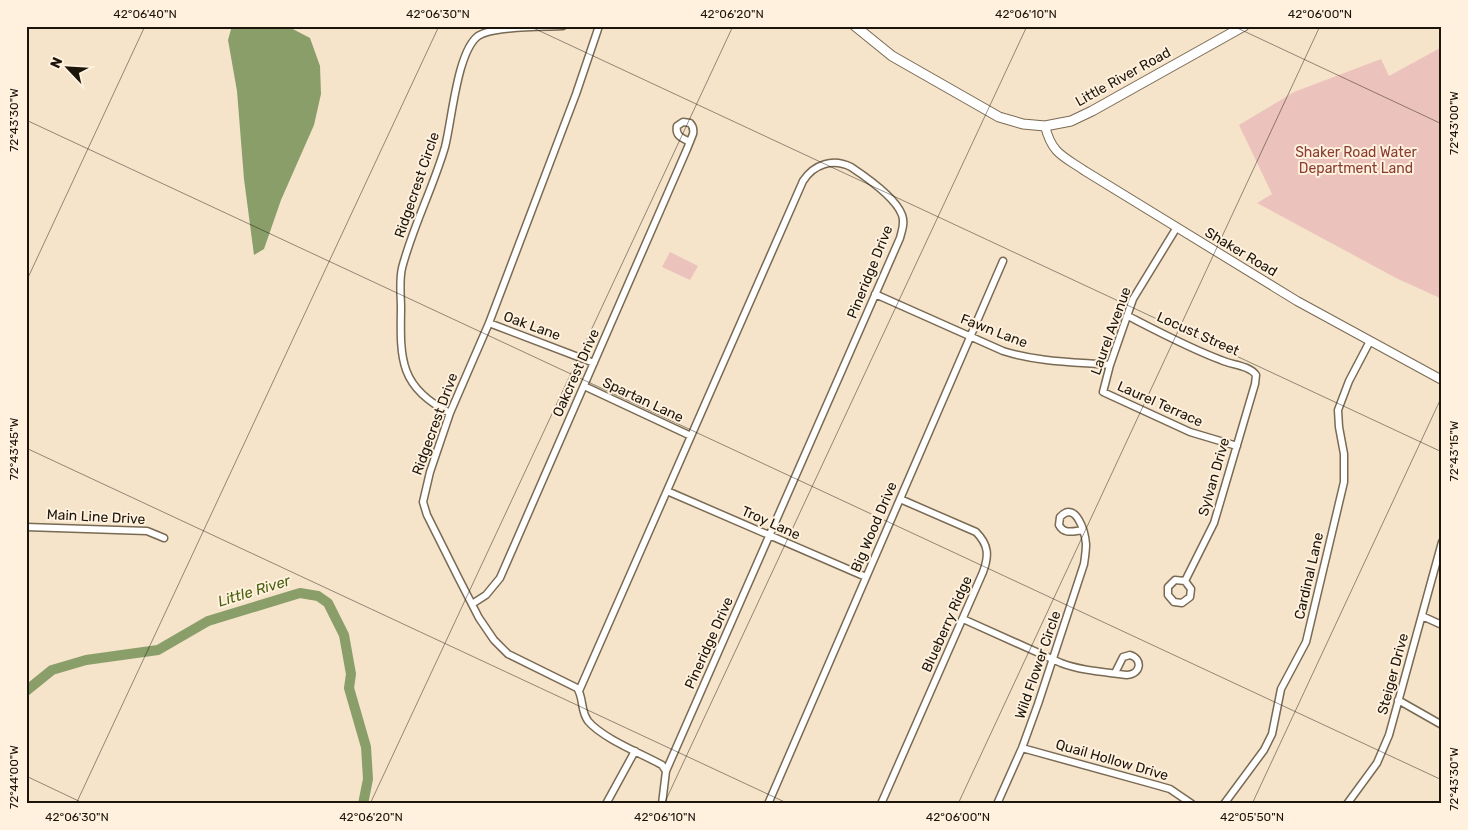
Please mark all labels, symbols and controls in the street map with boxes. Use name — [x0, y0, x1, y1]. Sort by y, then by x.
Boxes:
text: 42°06'40"N — [113, 7, 177, 21]
text: 42°06'30"N — [406, 7, 470, 21]
text: 42°06'20"N — [700, 7, 764, 21]
text: 42°06'10"N — [995, 7, 1057, 21]
text: 42°06'00"N — [1288, 7, 1352, 21]
north arrow — [42, 42, 92, 92]
street label: Little River Road — [1072, 44, 1174, 110]
text: N — [47, 55, 67, 71]
text: 72°43'30"W — [7, 88, 21, 152]
text: 72°43'00"W — [1447, 91, 1461, 155]
street label: Ridgecrest Circle — [391, 130, 443, 240]
park label: Shaker Road Water Department Land — [1295, 144, 1418, 177]
street label: Pineridge Drive — [844, 223, 896, 321]
street label: Shaker Road — [1202, 224, 1280, 280]
street label: Laurel Avenue — [1087, 284, 1135, 377]
street label: Oak Lane — [501, 308, 563, 344]
street label: Locust Street — [1154, 308, 1242, 360]
street label: Fawn Lane — [958, 310, 1030, 352]
street label: Oakcrest Drive — [549, 326, 603, 420]
street label: Ridgecrest Drive — [409, 370, 461, 477]
street label: Spartan Lane — [600, 374, 686, 426]
street label: Laurel Terrace — [1115, 378, 1206, 431]
text: 72°43'45"W — [7, 417, 21, 480]
text: 72°43'15"W — [1447, 420, 1461, 482]
street label: Sylvan Drive — [1195, 436, 1233, 518]
street label: Big Wood Drive — [847, 479, 901, 575]
street label: Troy Lane — [739, 502, 803, 544]
street label: Main Line Drive — [46, 506, 146, 528]
street label: Cardinal Lane — [1291, 531, 1327, 621]
water label: Little River — [216, 571, 294, 611]
street label: Blueberry Ridge — [918, 573, 976, 675]
street label: Pineridge Drive — [681, 594, 737, 692]
street label: Wild Flower Circle — [1012, 608, 1065, 721]
street label: Steiger Drive — [1374, 631, 1412, 717]
street label: Quail Hollow Drive — [1054, 736, 1171, 784]
text: 72°44'00"W — [7, 745, 21, 809]
text: 72°43'30"W — [1447, 747, 1461, 811]
text: 42°06'30"N — [45, 810, 109, 824]
text: 42°06'20"N — [339, 810, 403, 824]
text: 42°06'10"N — [634, 810, 696, 824]
text: 42°06'00"N — [926, 810, 990, 824]
text: 42°05'50"N — [1220, 810, 1284, 824]

